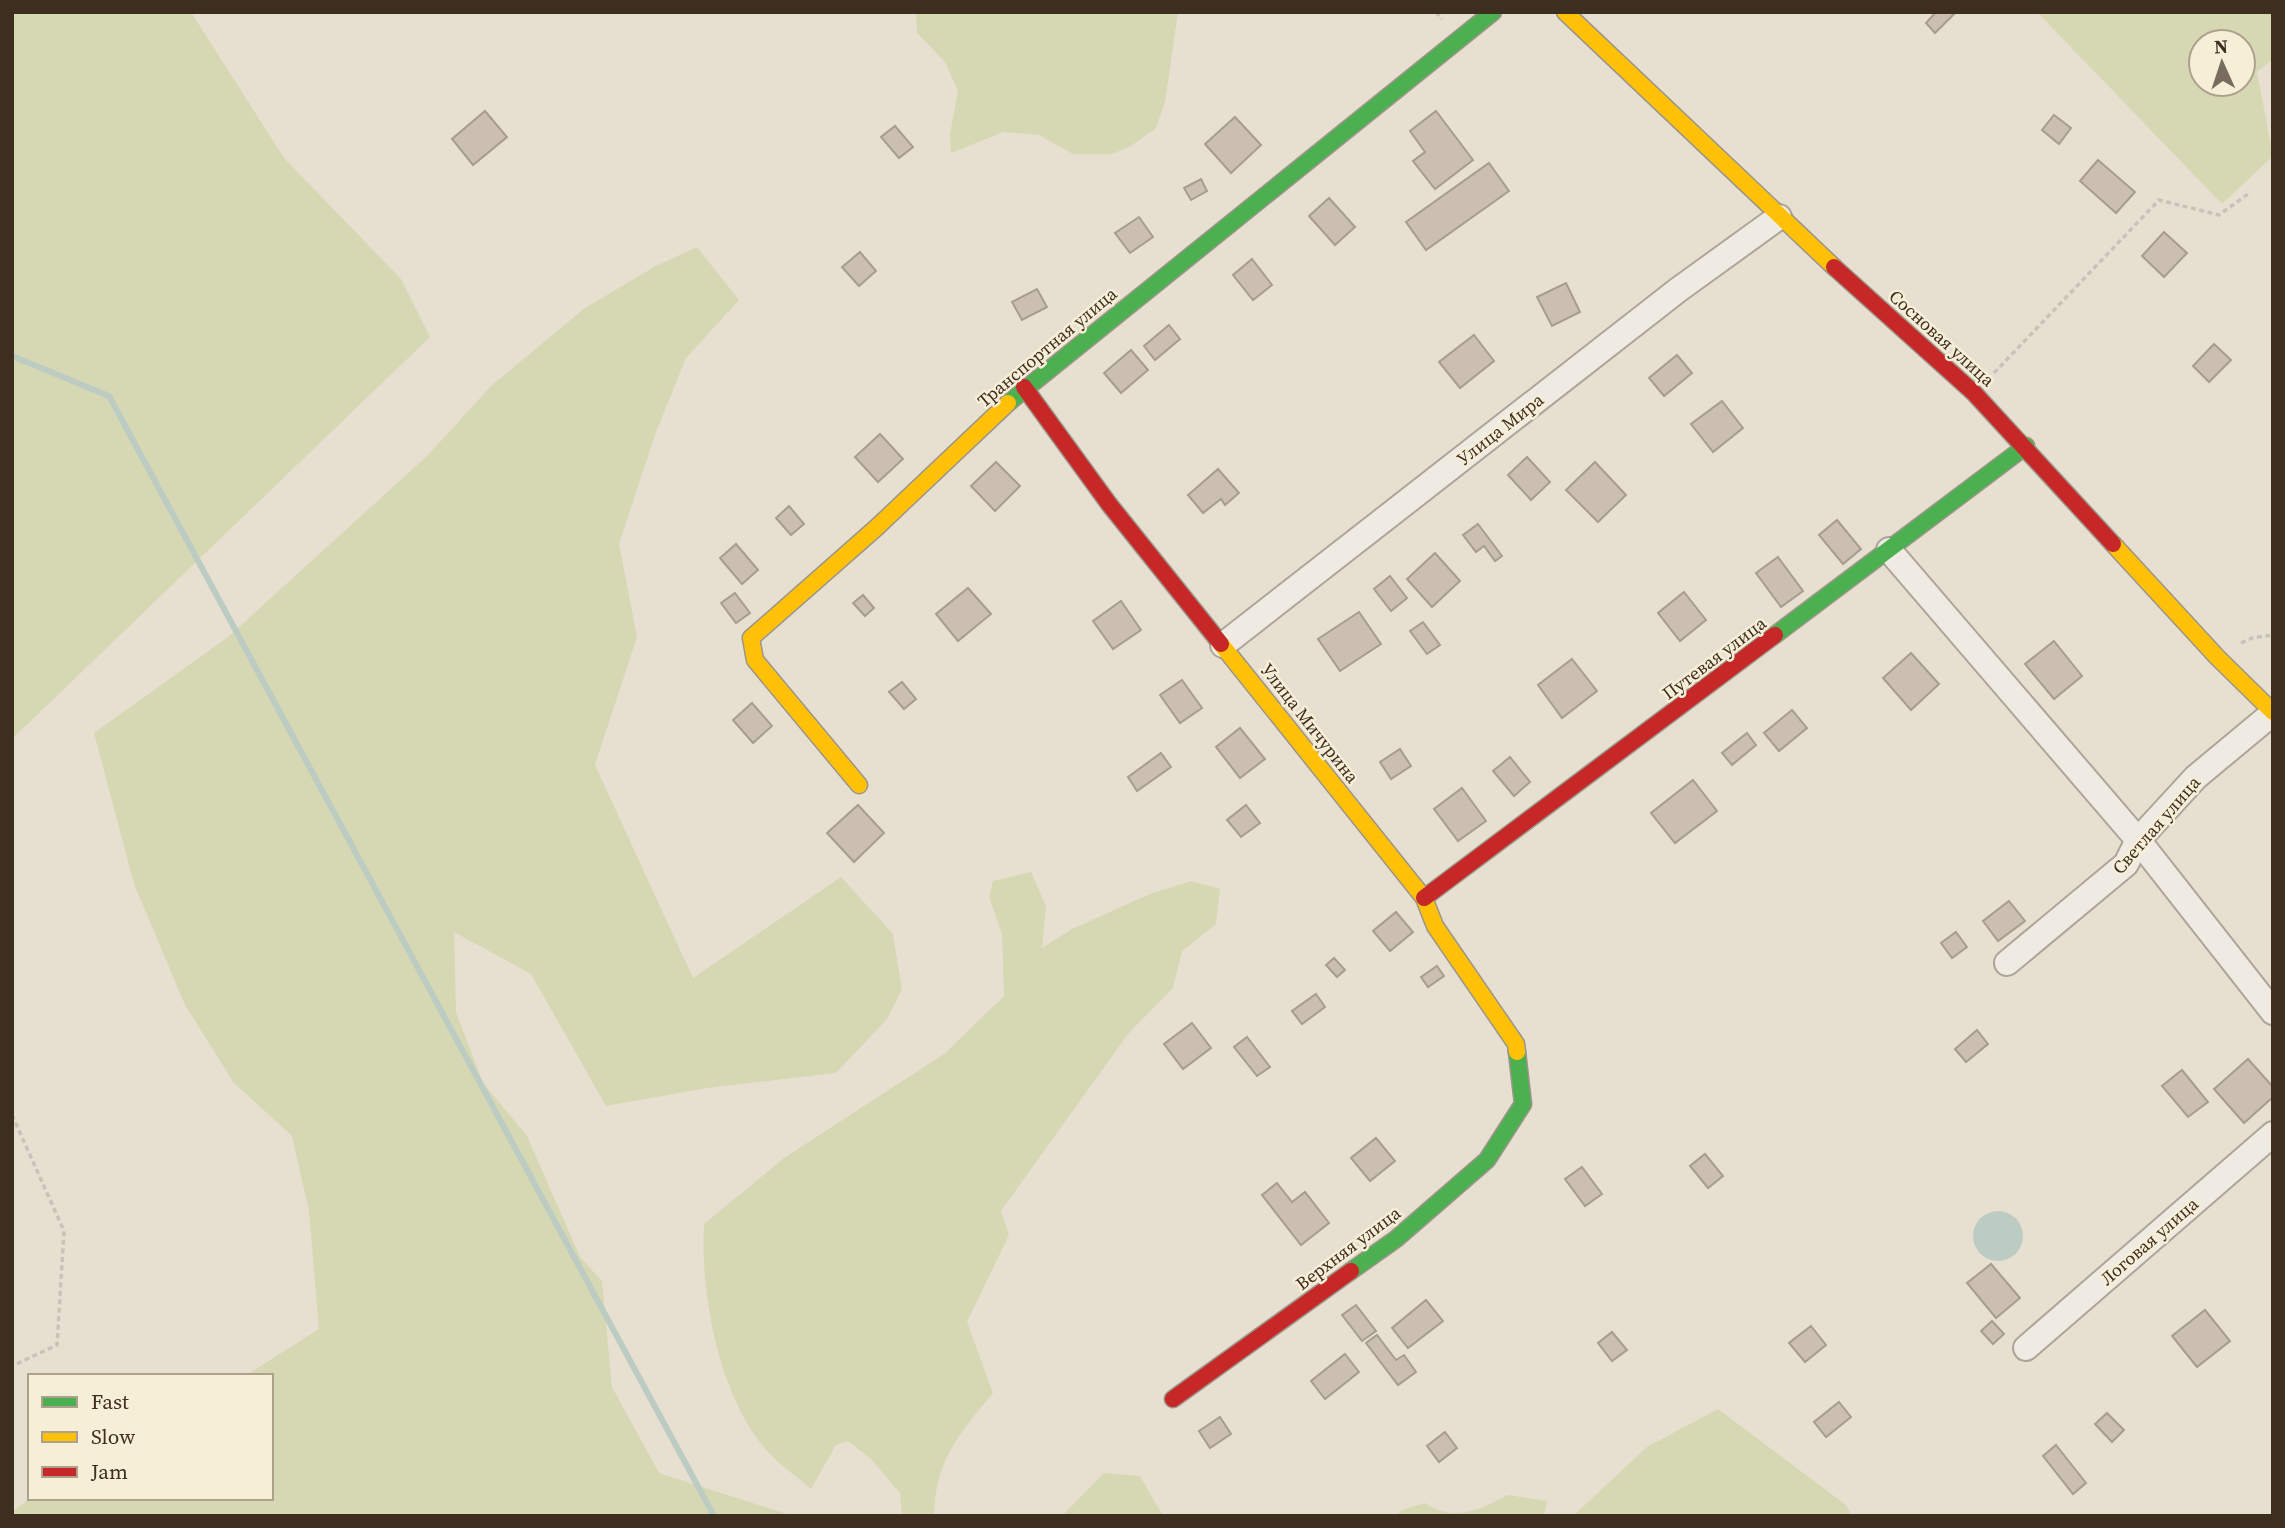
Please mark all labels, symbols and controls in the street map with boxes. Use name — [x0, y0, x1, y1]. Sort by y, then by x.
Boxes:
north arrow — [2187, 28, 2257, 98]
text: N — [2214, 33, 2229, 59]
street label: Транспортная улица — [972, 281, 1123, 413]
street label: Сосновая улица — [1884, 284, 2001, 393]
street label: Улица Мира — [1451, 387, 1549, 471]
street label: Путевая улица — [1657, 610, 1772, 705]
street label: Улица Мичурина — [1255, 658, 1365, 789]
street label: Светлая улица — [2106, 770, 2206, 880]
street label: Логовая улица — [2094, 1191, 2204, 1291]
street label: Верхняя улица — [1290, 1200, 1406, 1296]
legend — [28, 1374, 273, 1500]
text: Fast — [91, 1387, 129, 1416]
text: Slow — [91, 1422, 135, 1451]
text: Jam — [90, 1457, 128, 1486]

